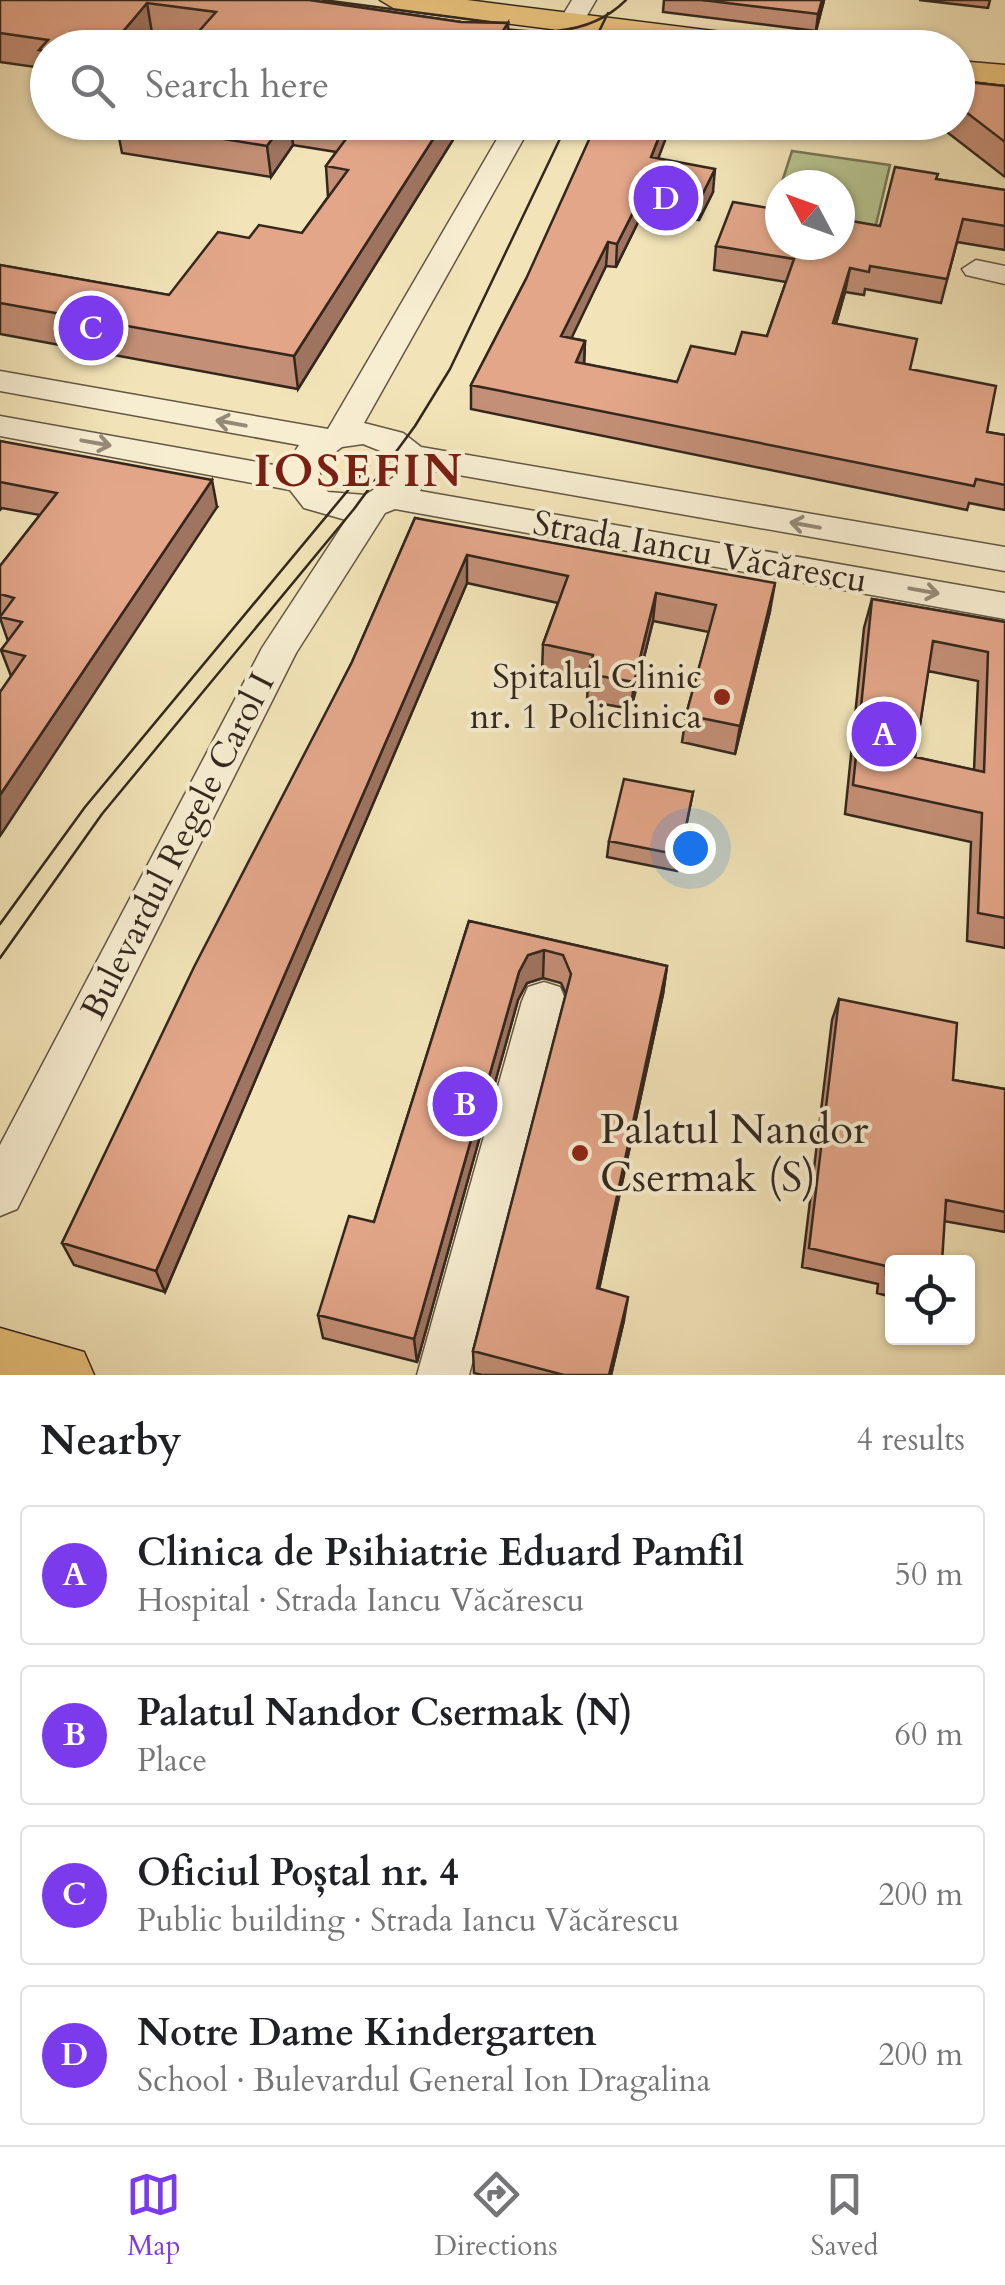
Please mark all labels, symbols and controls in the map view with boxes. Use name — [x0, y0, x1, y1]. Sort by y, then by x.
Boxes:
search box — [30, 30, 975, 140]
icon: search — [65, 58, 120, 113]
text: Search here — [145, 59, 329, 111]
pin: D — [634, 160, 698, 236]
north arrow — [765, 170, 855, 260]
pin: C — [58, 290, 124, 366]
one-way arrow — [215, 413, 248, 432]
one-way arrow — [79, 434, 112, 453]
district label: IOSEFIN — [254, 441, 464, 502]
street label: Strada Iancu Văcărescu — [529, 499, 871, 605]
one-way arrow — [790, 515, 822, 534]
one-way arrow — [907, 583, 939, 602]
place label: Spitalul Clinic nr. 1 Policlinica — [470, 653, 702, 741]
street label: Bulevardul Regele Carol I — [70, 664, 286, 1028]
marker: Spitalul Clinic nr. 1 Policlinica — [711, 686, 733, 708]
pin: A — [852, 696, 916, 772]
your location — [665, 823, 716, 874]
pin: B — [432, 1066, 498, 1142]
place label: Palatul Nandor Csermak (S) — [600, 1101, 869, 1206]
marker: Palatul Nandor Csermak (S) — [569, 1142, 591, 1164]
map controls — [885, 1255, 975, 1345]
button: locate — [885, 1255, 975, 1345]
text: Nearby — [40, 1412, 182, 1469]
text: 4 results — [857, 1418, 965, 1462]
text: Clinica de Psihiatrie Eduard Pamfil — [137, 1527, 744, 1579]
text: A — [62, 1553, 87, 1597]
text: 50 m — [895, 1553, 963, 1597]
text: Hospital · Strada Iancu Văcărescu — [137, 1579, 584, 1623]
text: Palatul Nandor Csermak (N) — [137, 1687, 633, 1739]
text: B — [63, 1713, 86, 1757]
text: 60 m — [895, 1713, 963, 1757]
text: Place — [137, 1739, 207, 1783]
text: Oficiul Poștal nr. 4 — [137, 1847, 459, 1899]
text: C — [62, 1873, 87, 1917]
text: 200 m — [878, 1873, 963, 1917]
text: Public building · Strada Iancu Văcărescu — [137, 1899, 680, 1943]
text: Notre Dame Kindergarten — [137, 2007, 597, 2059]
text: D — [61, 2033, 88, 2077]
text: 200 m — [878, 2033, 963, 2077]
text: School · Bulevardul General Ion Dragalina — [137, 2059, 710, 2103]
tab: Map — [126, 2167, 181, 2265]
tab: Directions — [434, 2167, 558, 2265]
tab: Saved — [811, 2167, 879, 2265]

